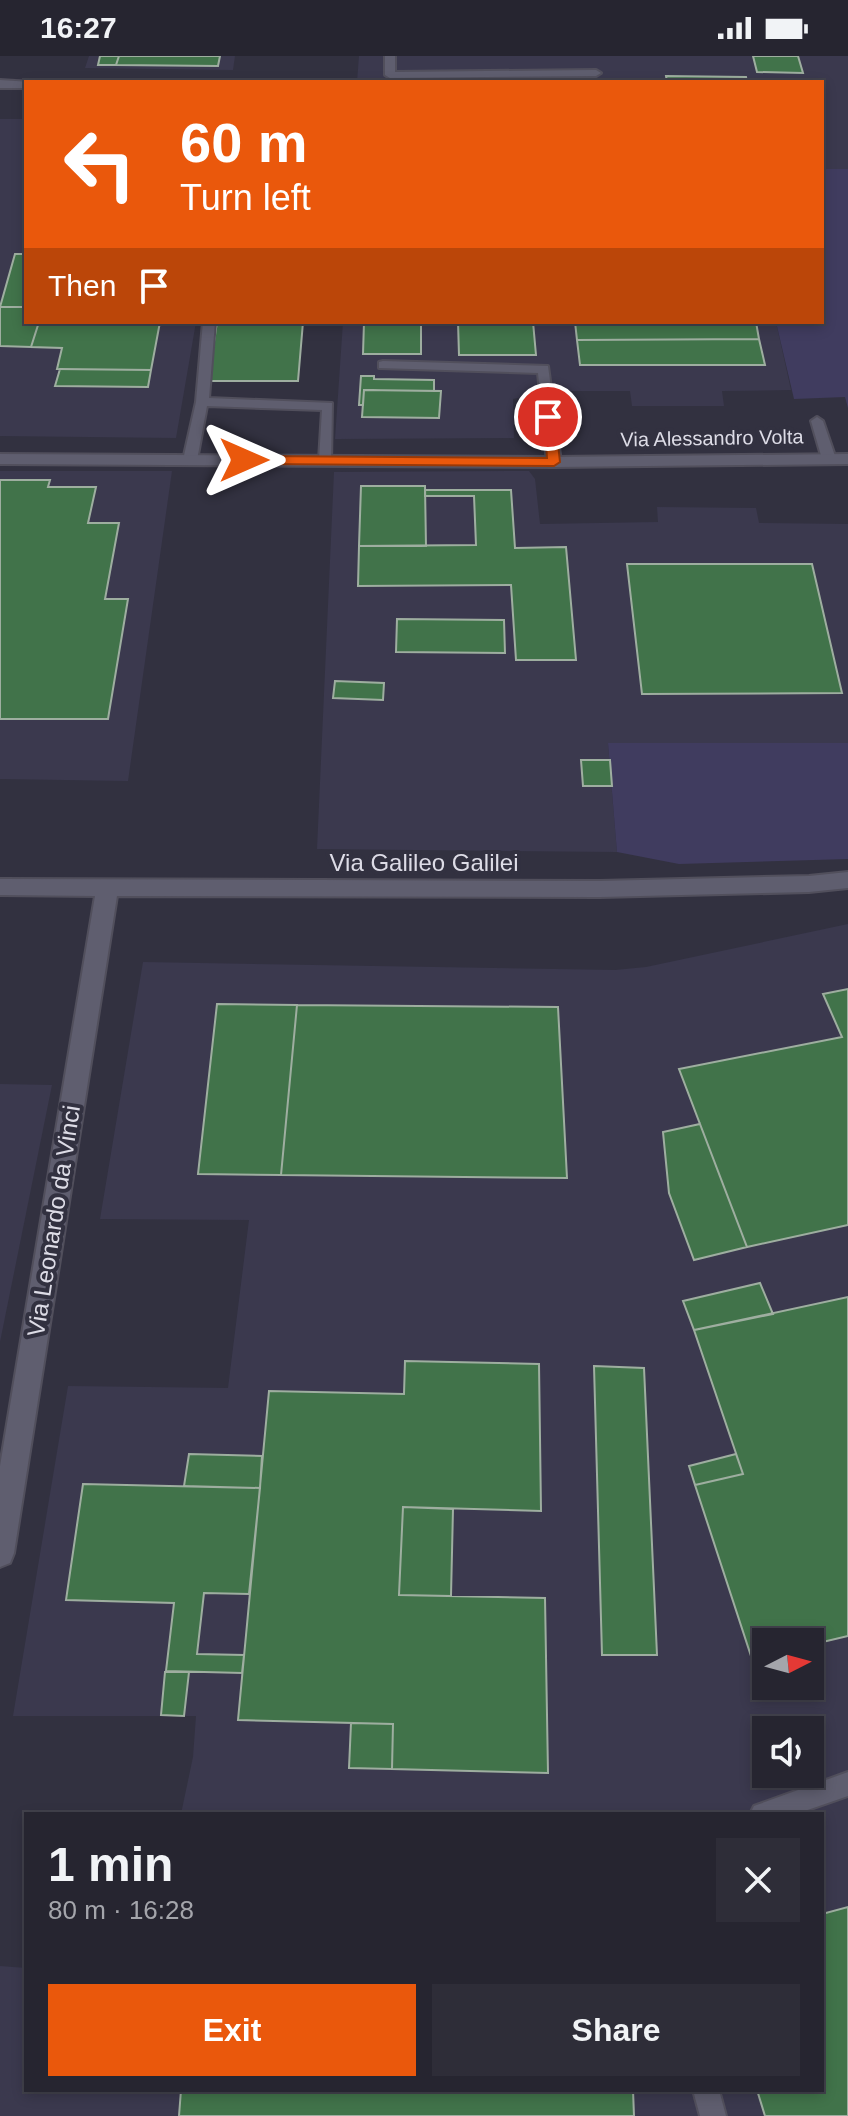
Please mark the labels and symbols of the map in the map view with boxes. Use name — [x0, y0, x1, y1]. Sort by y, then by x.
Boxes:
pin — [514, 383, 582, 451]
position arrow — [202, 418, 286, 502]
street label: Via Alessandro Volta — [620, 425, 805, 451]
street label: Via Galileo Galilei — [330, 849, 519, 876]
street label: Via Leonardo da Vinci — [22, 1103, 85, 1339]
north arrow — [752, 1628, 824, 1700]

